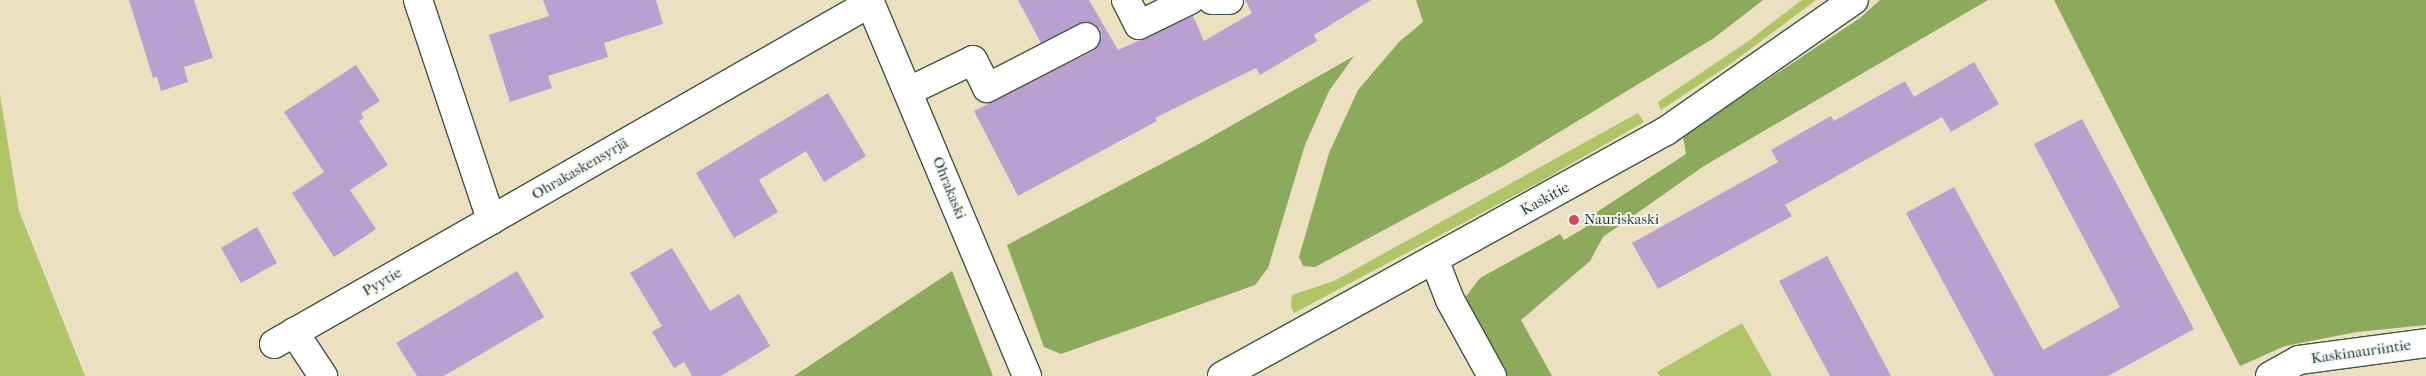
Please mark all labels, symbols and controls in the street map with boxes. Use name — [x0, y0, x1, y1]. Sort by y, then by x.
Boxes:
street label: Ohrakaskensyrjä — [529, 134, 631, 204]
street label: Ohrakaski — [928, 154, 970, 222]
street label: Kaskitie — [1518, 178, 1572, 220]
place label: Nauriskaski — [1584, 211, 1659, 229]
marker: Nauriskaski — [1568, 214, 1580, 226]
street label: Pyytie — [359, 264, 405, 300]
street label: Kaskinauriintie — [2310, 336, 2412, 368]

